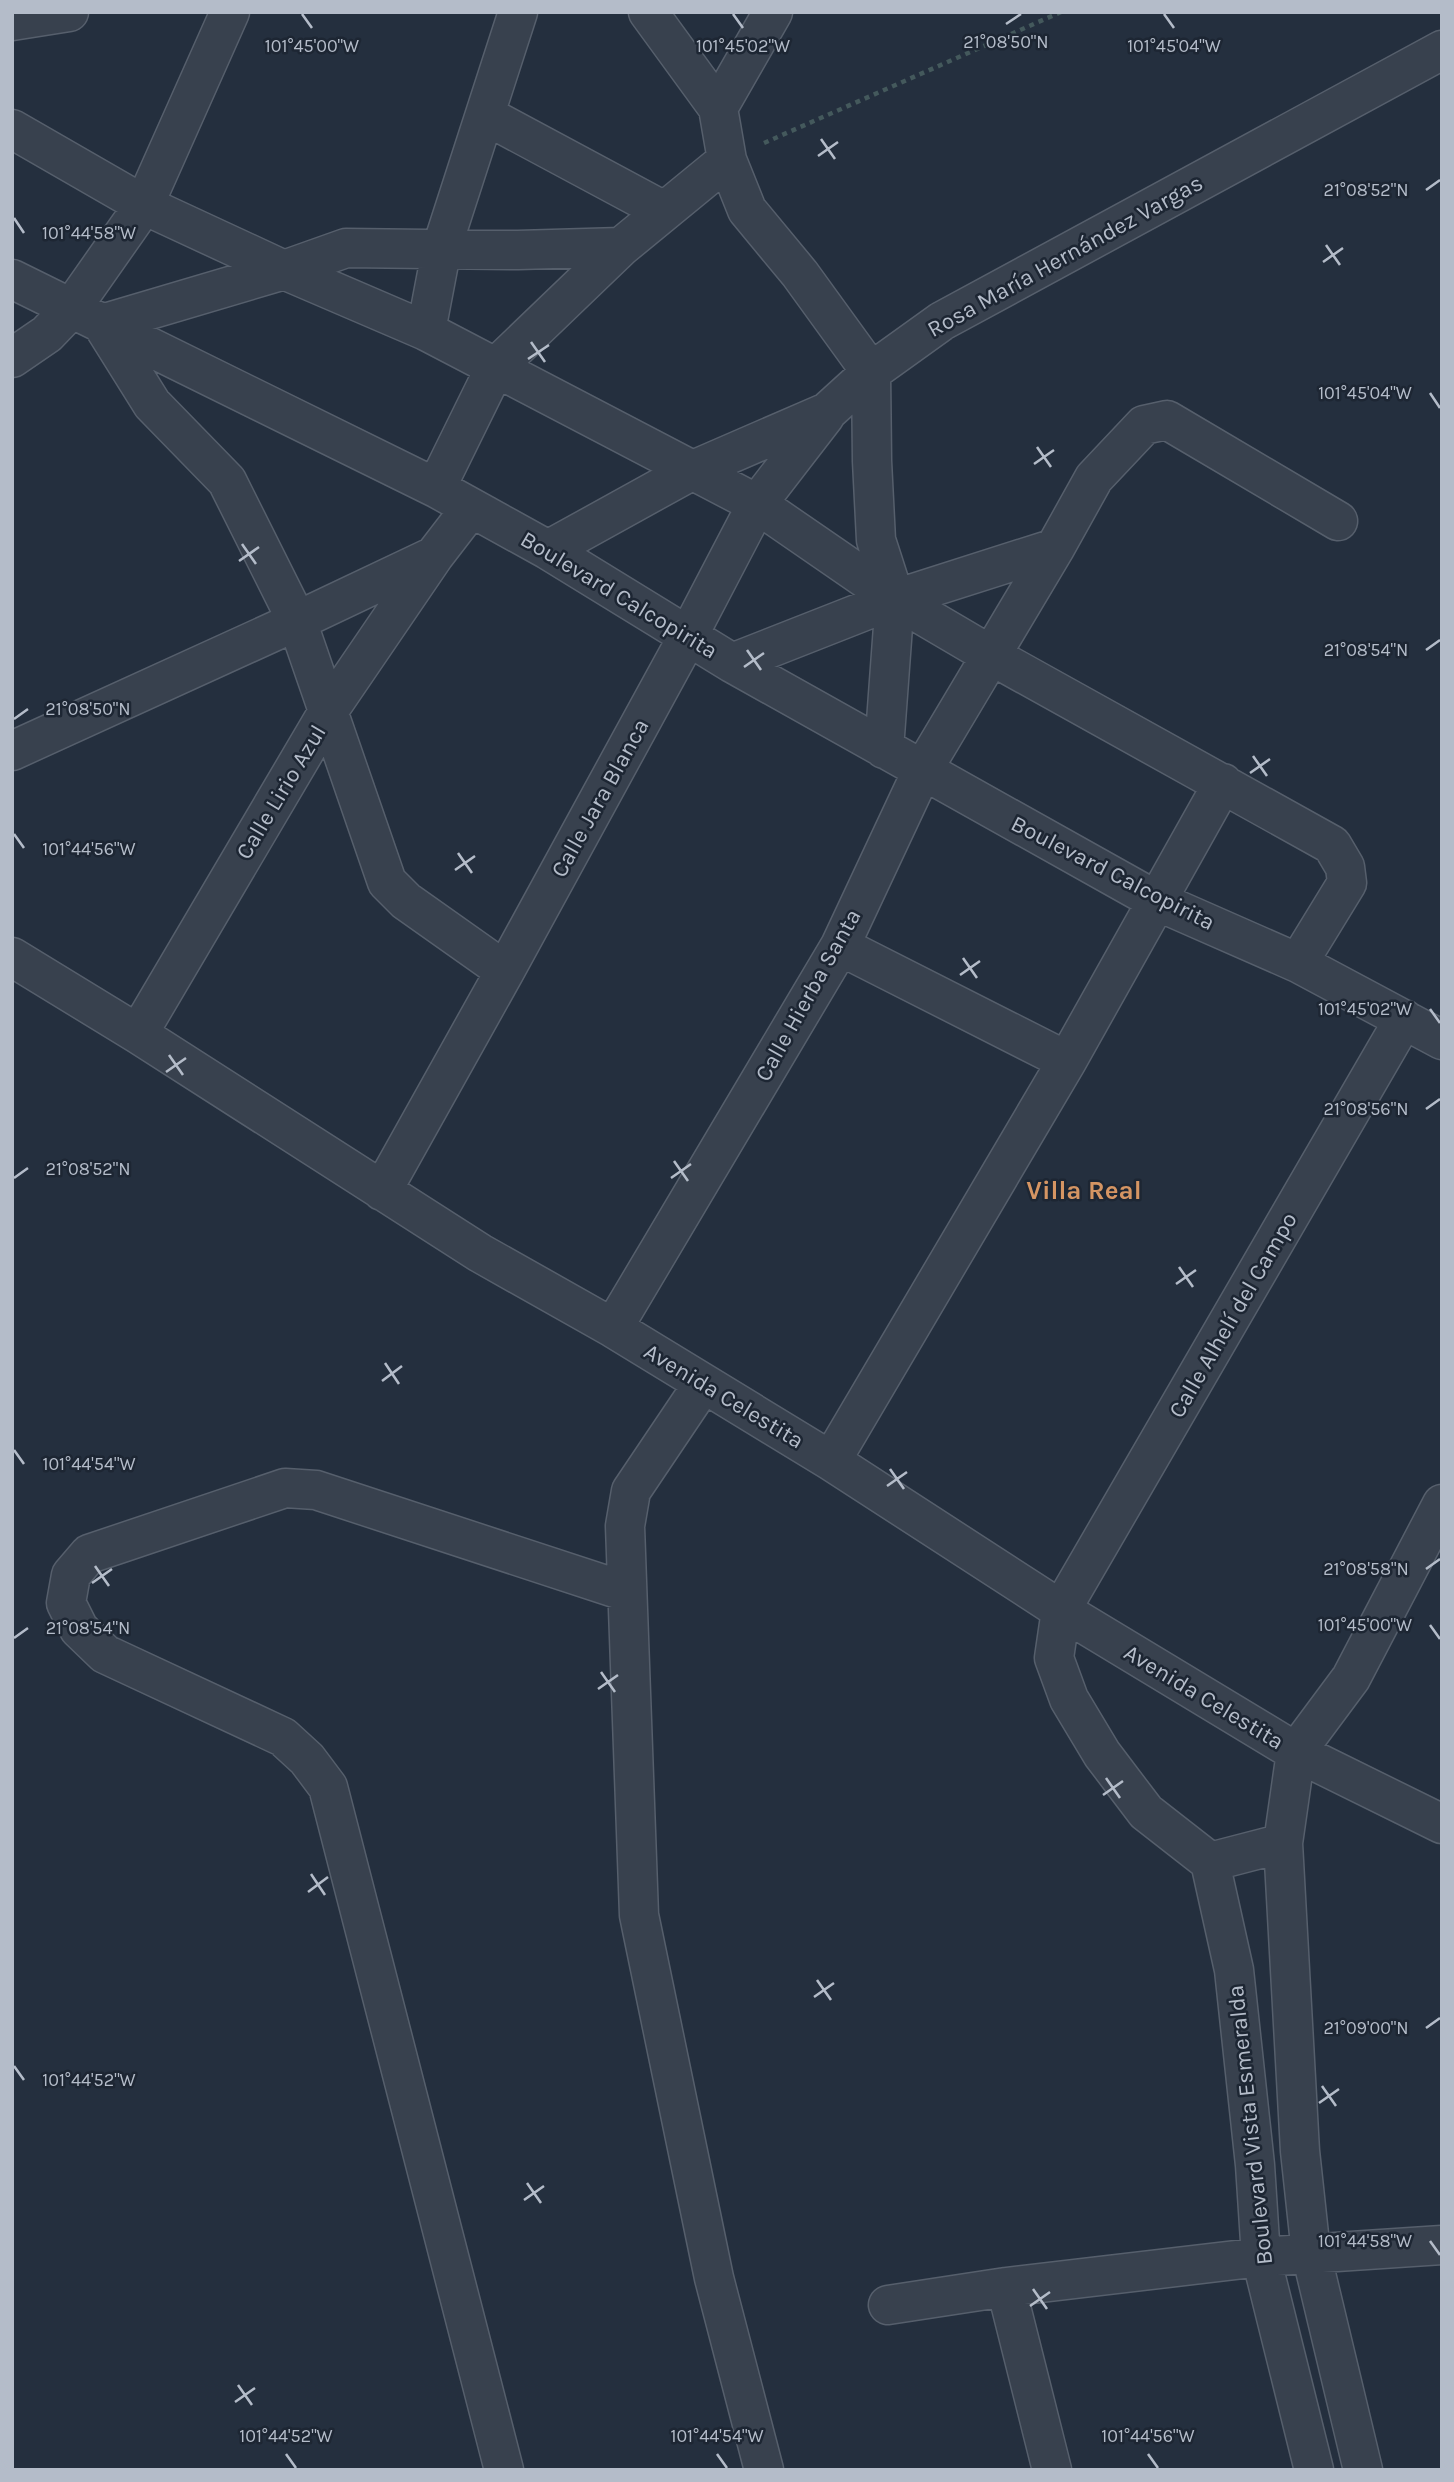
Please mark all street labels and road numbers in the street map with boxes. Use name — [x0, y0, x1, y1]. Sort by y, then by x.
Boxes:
street label: Rosa María Hernández Vargas — [923, 169, 1207, 343]
street label: Boulevard Calcopirita — [516, 525, 722, 665]
street label: Calle Jara Blanca — [545, 714, 655, 882]
street label: Calle Lirio Azul — [230, 720, 332, 864]
street label: Boulevard Calcopirita — [1007, 810, 1219, 936]
street label: Calle Hierba Santa — [749, 904, 867, 1086]
street label: Calle Alhelí del Campo — [1163, 1208, 1303, 1422]
street label: Avenida Celestita — [639, 1338, 809, 1454]
street label: Avenida Celestita — [1119, 1639, 1289, 1755]
street label: Boulevard Vista Esmeralda — [1222, 1984, 1278, 2266]

